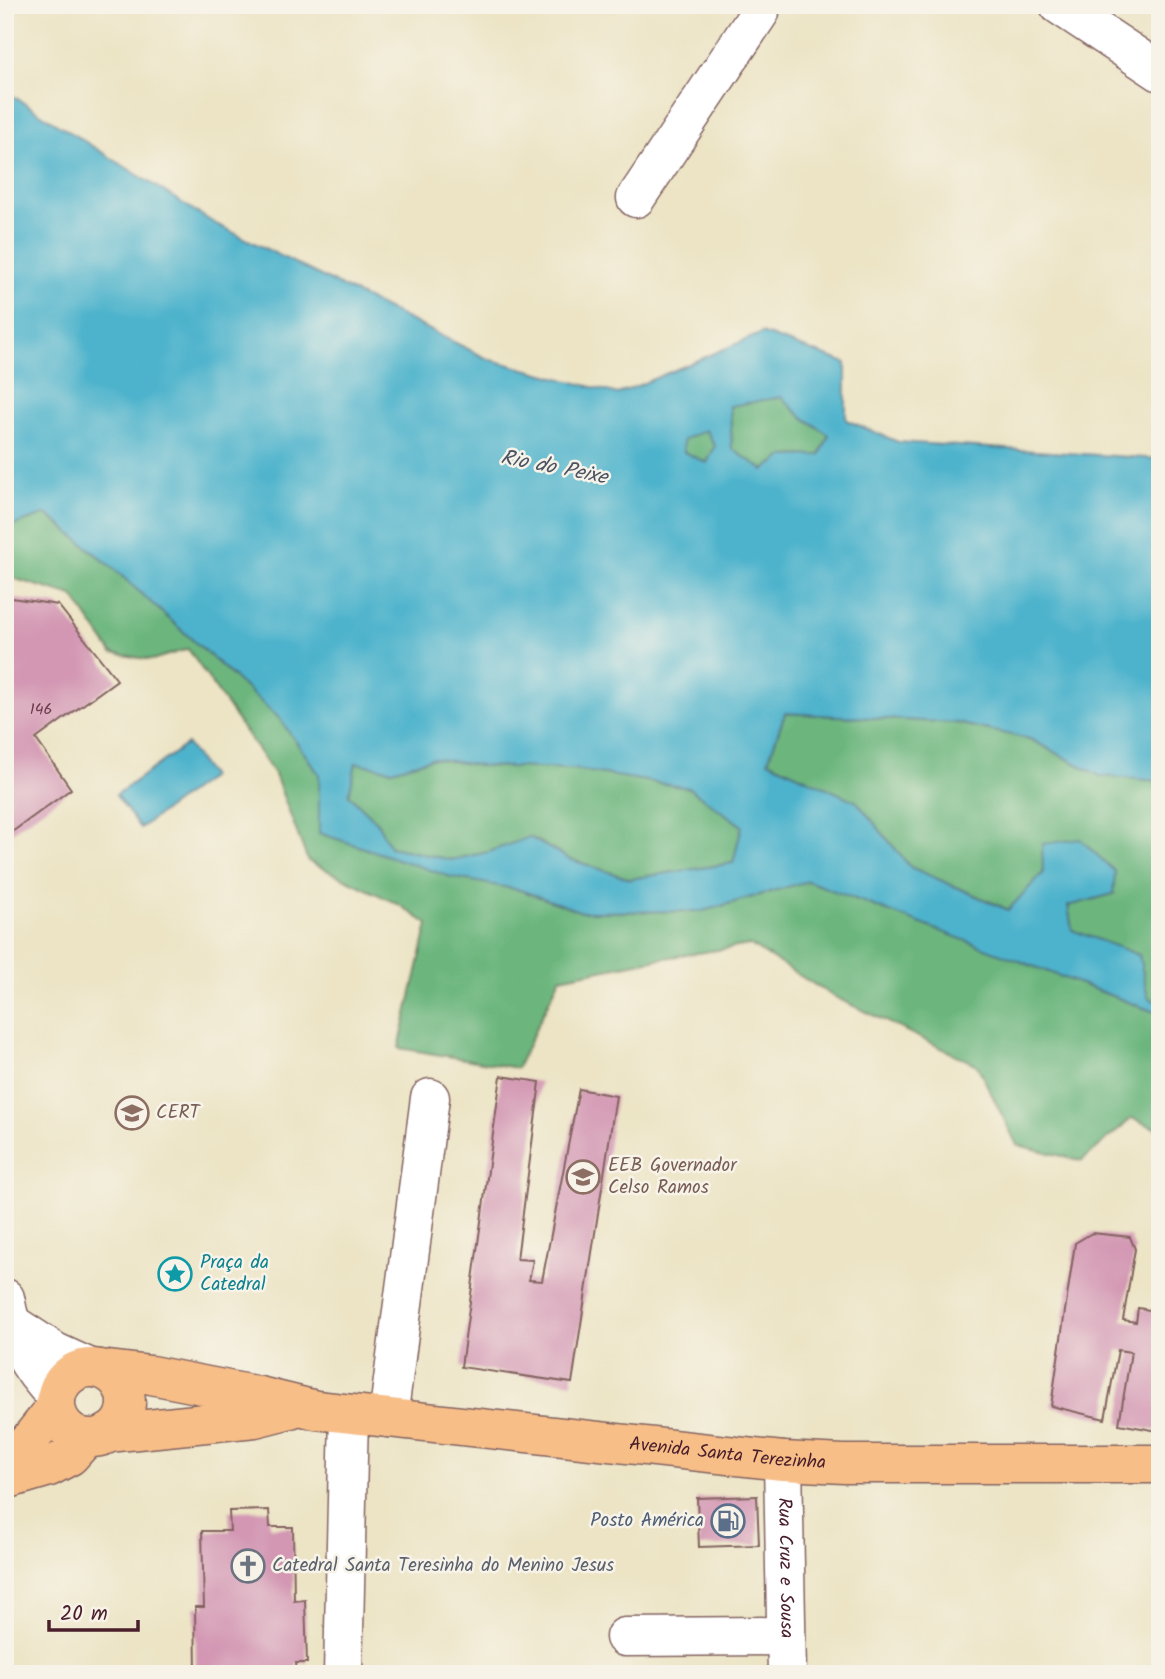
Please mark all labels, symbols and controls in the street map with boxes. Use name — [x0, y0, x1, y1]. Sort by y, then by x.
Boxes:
water label: Rio do Peixe — [498, 442, 613, 495]
house number: 146 — [30, 697, 52, 722]
school or university icon: CERT — [113, 1094, 151, 1132]
place label: CERT — [156, 1098, 202, 1128]
place label: EEB Governador Celso Ramos — [608, 1151, 738, 1203]
school or university icon: EEB Governador Celso Ramos — [564, 1158, 602, 1196]
place label: Praça da Catedral — [200, 1248, 269, 1300]
place icon: Praça da Catedral — [156, 1255, 194, 1293]
street label: Avenida Santa Terezinha — [628, 1429, 827, 1478]
street label: Rua Cruz e Sousa — [769, 1497, 801, 1639]
fuel station icon: Posto América — [709, 1502, 747, 1540]
place label: Posto América — [590, 1506, 704, 1536]
church icon: Catedral Santa Teresinha do Menino Jesus — [229, 1547, 267, 1585]
place label: Catedral Santa Teresinha do Menino Jesus — [272, 1551, 614, 1581]
scale bar — [49, 1588, 138, 1632]
text: 20 m — [60, 1598, 108, 1631]

